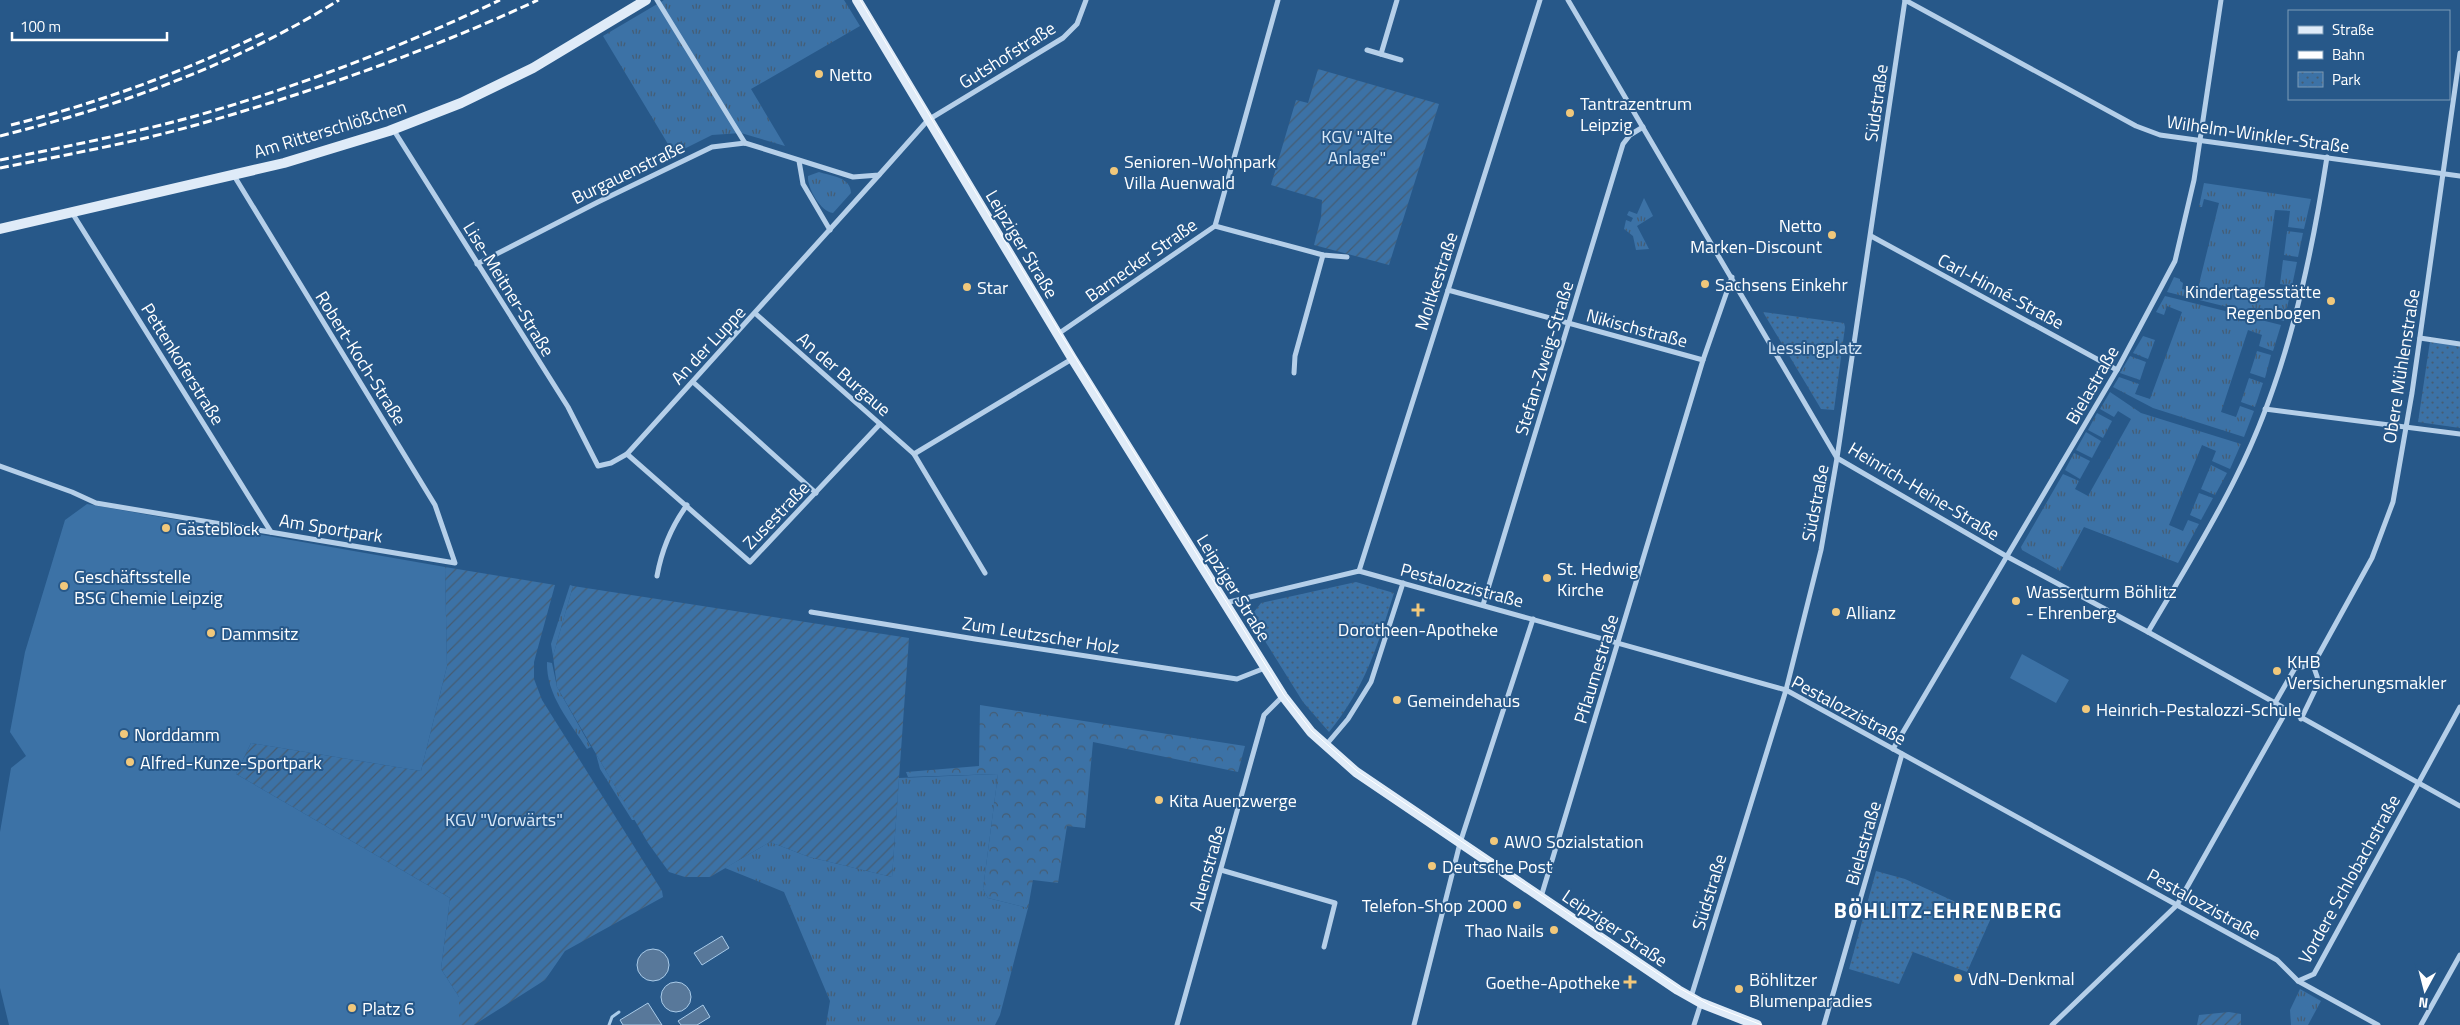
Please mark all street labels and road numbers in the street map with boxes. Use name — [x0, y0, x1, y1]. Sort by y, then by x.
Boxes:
street label: Gutshofstraße — [953, 14, 1061, 96]
street label: Südstraße — [1857, 62, 1895, 144]
street label: Am Ritterschlößchen — [250, 93, 410, 165]
street label: Wilhelm-Winkler-Straße — [2165, 108, 2351, 160]
street label: Burgauenstraße — [567, 133, 689, 211]
street label: Leipziger Straße — [979, 185, 1065, 303]
street label: Barnecker Straße — [1080, 211, 1202, 309]
street label: Lise-Meitner-Straße — [457, 216, 561, 362]
street label: Moltkestraße — [1407, 228, 1465, 334]
street label: Carl-Hinné-Straße — [1933, 246, 2069, 336]
street label: Stefan-Zweig-Straße — [1508, 277, 1580, 439]
street label: Robert-Koch-Straße — [309, 286, 413, 430]
street label: Obere Mühlenstraße — [2375, 287, 2427, 445]
street label: Pettenkoferstraße — [135, 298, 231, 430]
street label: An der Luppe — [664, 299, 752, 391]
street label: Nikischstraße — [1583, 302, 1691, 354]
street label: An der Burgaue — [791, 325, 897, 423]
street label: Bielastraße — [2059, 341, 2125, 429]
street label: Heinrich-Heine-Straße — [1843, 435, 2005, 547]
street label: Südstraße — [1794, 462, 1836, 544]
street label: Zusestraße — [736, 475, 816, 555]
street label: Am Sportpark — [277, 507, 385, 550]
street label: Leipziger Straße — [1190, 529, 1278, 647]
street label: Pestalozzistraße — [1397, 556, 1527, 614]
street label: Zum Leutzscher Holz — [960, 609, 1122, 661]
street label: Pflaumestraße — [1567, 611, 1625, 727]
street label: Pestalozzistraße — [1787, 668, 1911, 752]
street label: Vordere Schlobachstraße — [2291, 790, 2407, 968]
street label: Bielastraße — [1838, 798, 1888, 888]
street label: Auenstraße — [1182, 822, 1232, 914]
street label: Südstraße — [1685, 851, 1733, 933]
street label: Pestalozzistraße — [2142, 861, 2266, 947]
street label: Leipziger Straße — [1557, 883, 1673, 973]

